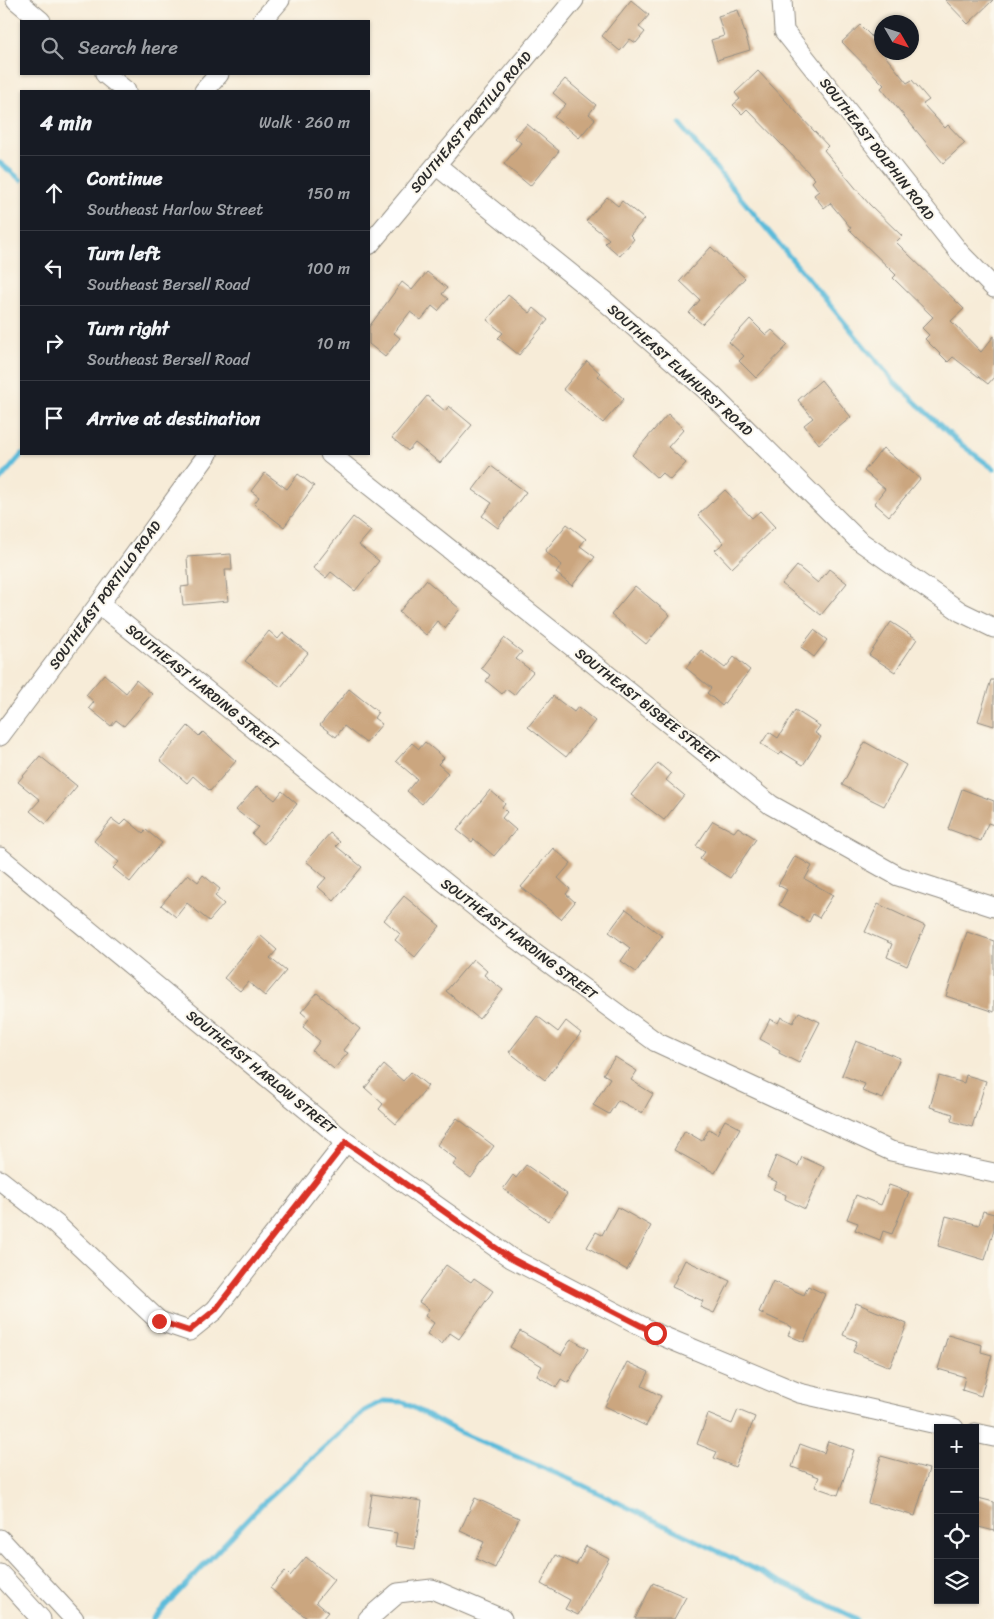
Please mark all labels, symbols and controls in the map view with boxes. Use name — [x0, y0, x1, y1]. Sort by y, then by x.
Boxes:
north arrow — [874, 15, 919, 60]
search box — [20, 20, 370, 75]
text: Search here — [78, 31, 178, 64]
icon: search — [38, 34, 66, 62]
street label: SOUTHEAST PORTILLO ROAD — [404, 45, 539, 199]
street label: SOUTHEAST DOLPHIN ROAD — [813, 72, 941, 226]
text: 4 min — [40, 104, 92, 142]
text: Walk · 260 m — [259, 108, 350, 137]
text: Continue — [87, 162, 163, 195]
icon: ahead — [40, 179, 68, 207]
text: 150 m — [307, 179, 350, 208]
text: Southeast Harlow Street — [87, 195, 263, 224]
text: Turn left — [87, 237, 160, 270]
icon: left — [40, 254, 68, 282]
text: 100 m — [306, 254, 350, 283]
text: Southeast Bersell Road — [87, 270, 249, 299]
street label: SOUTHEAST ELMHURST ROAD — [602, 298, 759, 443]
text: Turn right — [87, 312, 169, 345]
icon: right — [40, 329, 68, 357]
text: 10 m — [317, 329, 350, 358]
text: Southeast Bersell Road — [87, 345, 249, 374]
text: Arrive at destination — [87, 402, 260, 435]
icon: arrive — [40, 404, 68, 432]
street label: SOUTHEAST PORTILLO ROAD — [42, 515, 168, 675]
street label: SOUTHEAST HARDING STREET — [120, 617, 285, 758]
street label: SOUTHEAST BISBEE STREET — [569, 641, 726, 771]
street label: SOUTHEAST HARDING STREET — [435, 872, 604, 1007]
street label: SOUTHEAST HARLOW STREET — [180, 1003, 342, 1141]
route end — [148, 1310, 171, 1333]
route start — [644, 1322, 667, 1345]
map controls — [934, 1424, 979, 1604]
button: + — [934, 1424, 979, 1469]
button: − — [934, 1469, 979, 1514]
button: locate — [934, 1514, 979, 1559]
button: layers — [934, 1559, 979, 1604]

